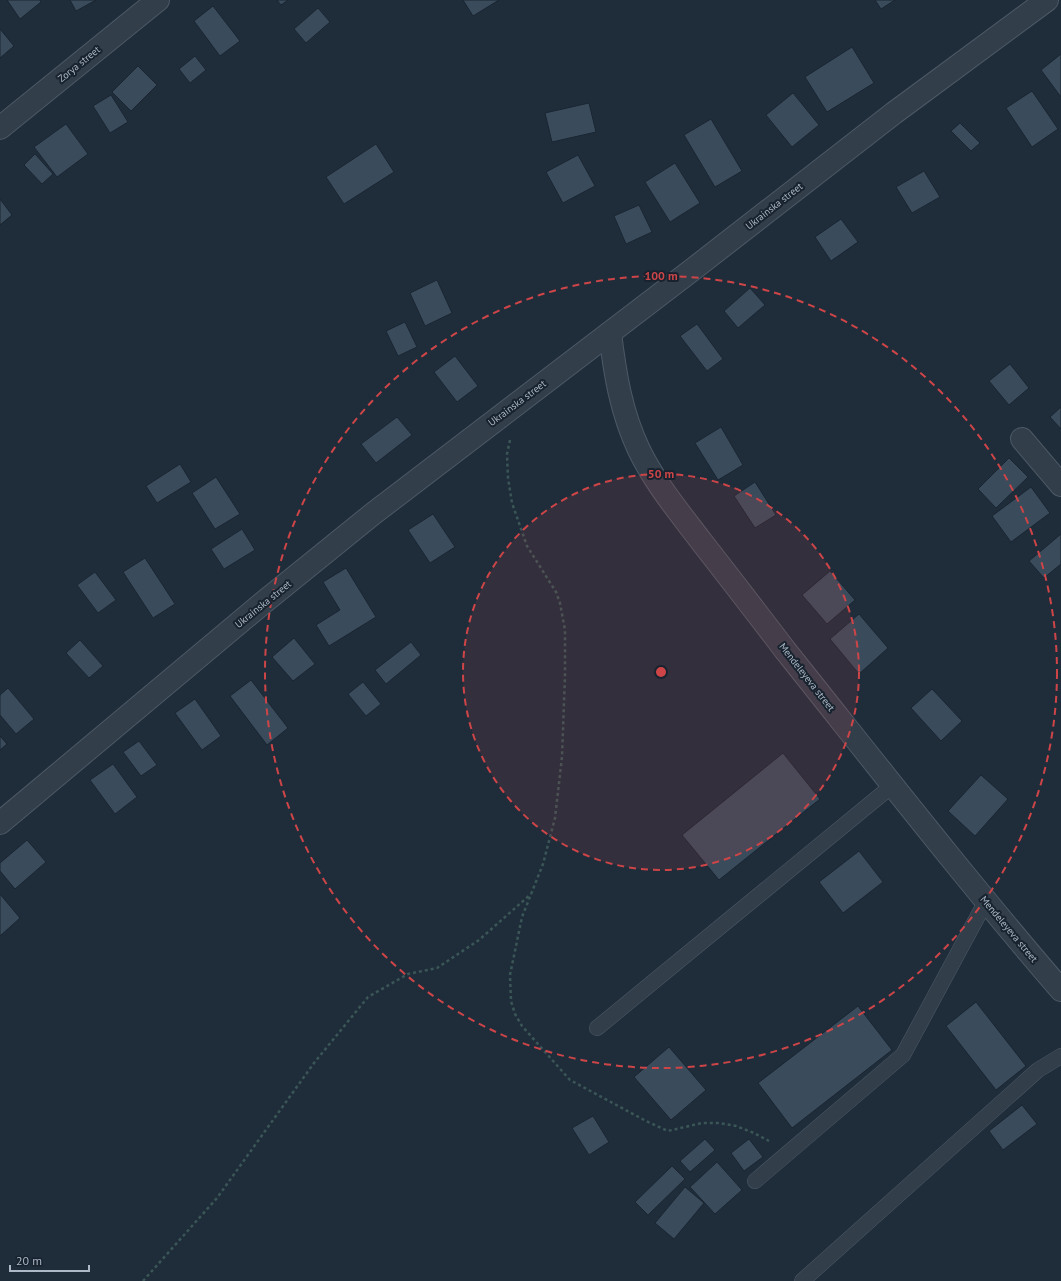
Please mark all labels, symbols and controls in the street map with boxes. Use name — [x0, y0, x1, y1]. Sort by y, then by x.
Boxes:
street label: Zorya street — [55, 43, 103, 85]
street label: Ukrainska street — [743, 179, 806, 232]
text: 100 m — [644, 268, 678, 283]
street label: Ukrainska street — [486, 377, 549, 429]
text: 50 m — [648, 466, 674, 481]
street label: Ukrainska street — [232, 577, 294, 631]
street label: Mendeleyeva street — [776, 640, 838, 714]
centre of rings — [654, 665, 668, 679]
street label: Mendeleyeva street — [977, 893, 1041, 965]
scale bar — [10, 1247, 89, 1273]
text: 20 m — [16, 1253, 42, 1268]

